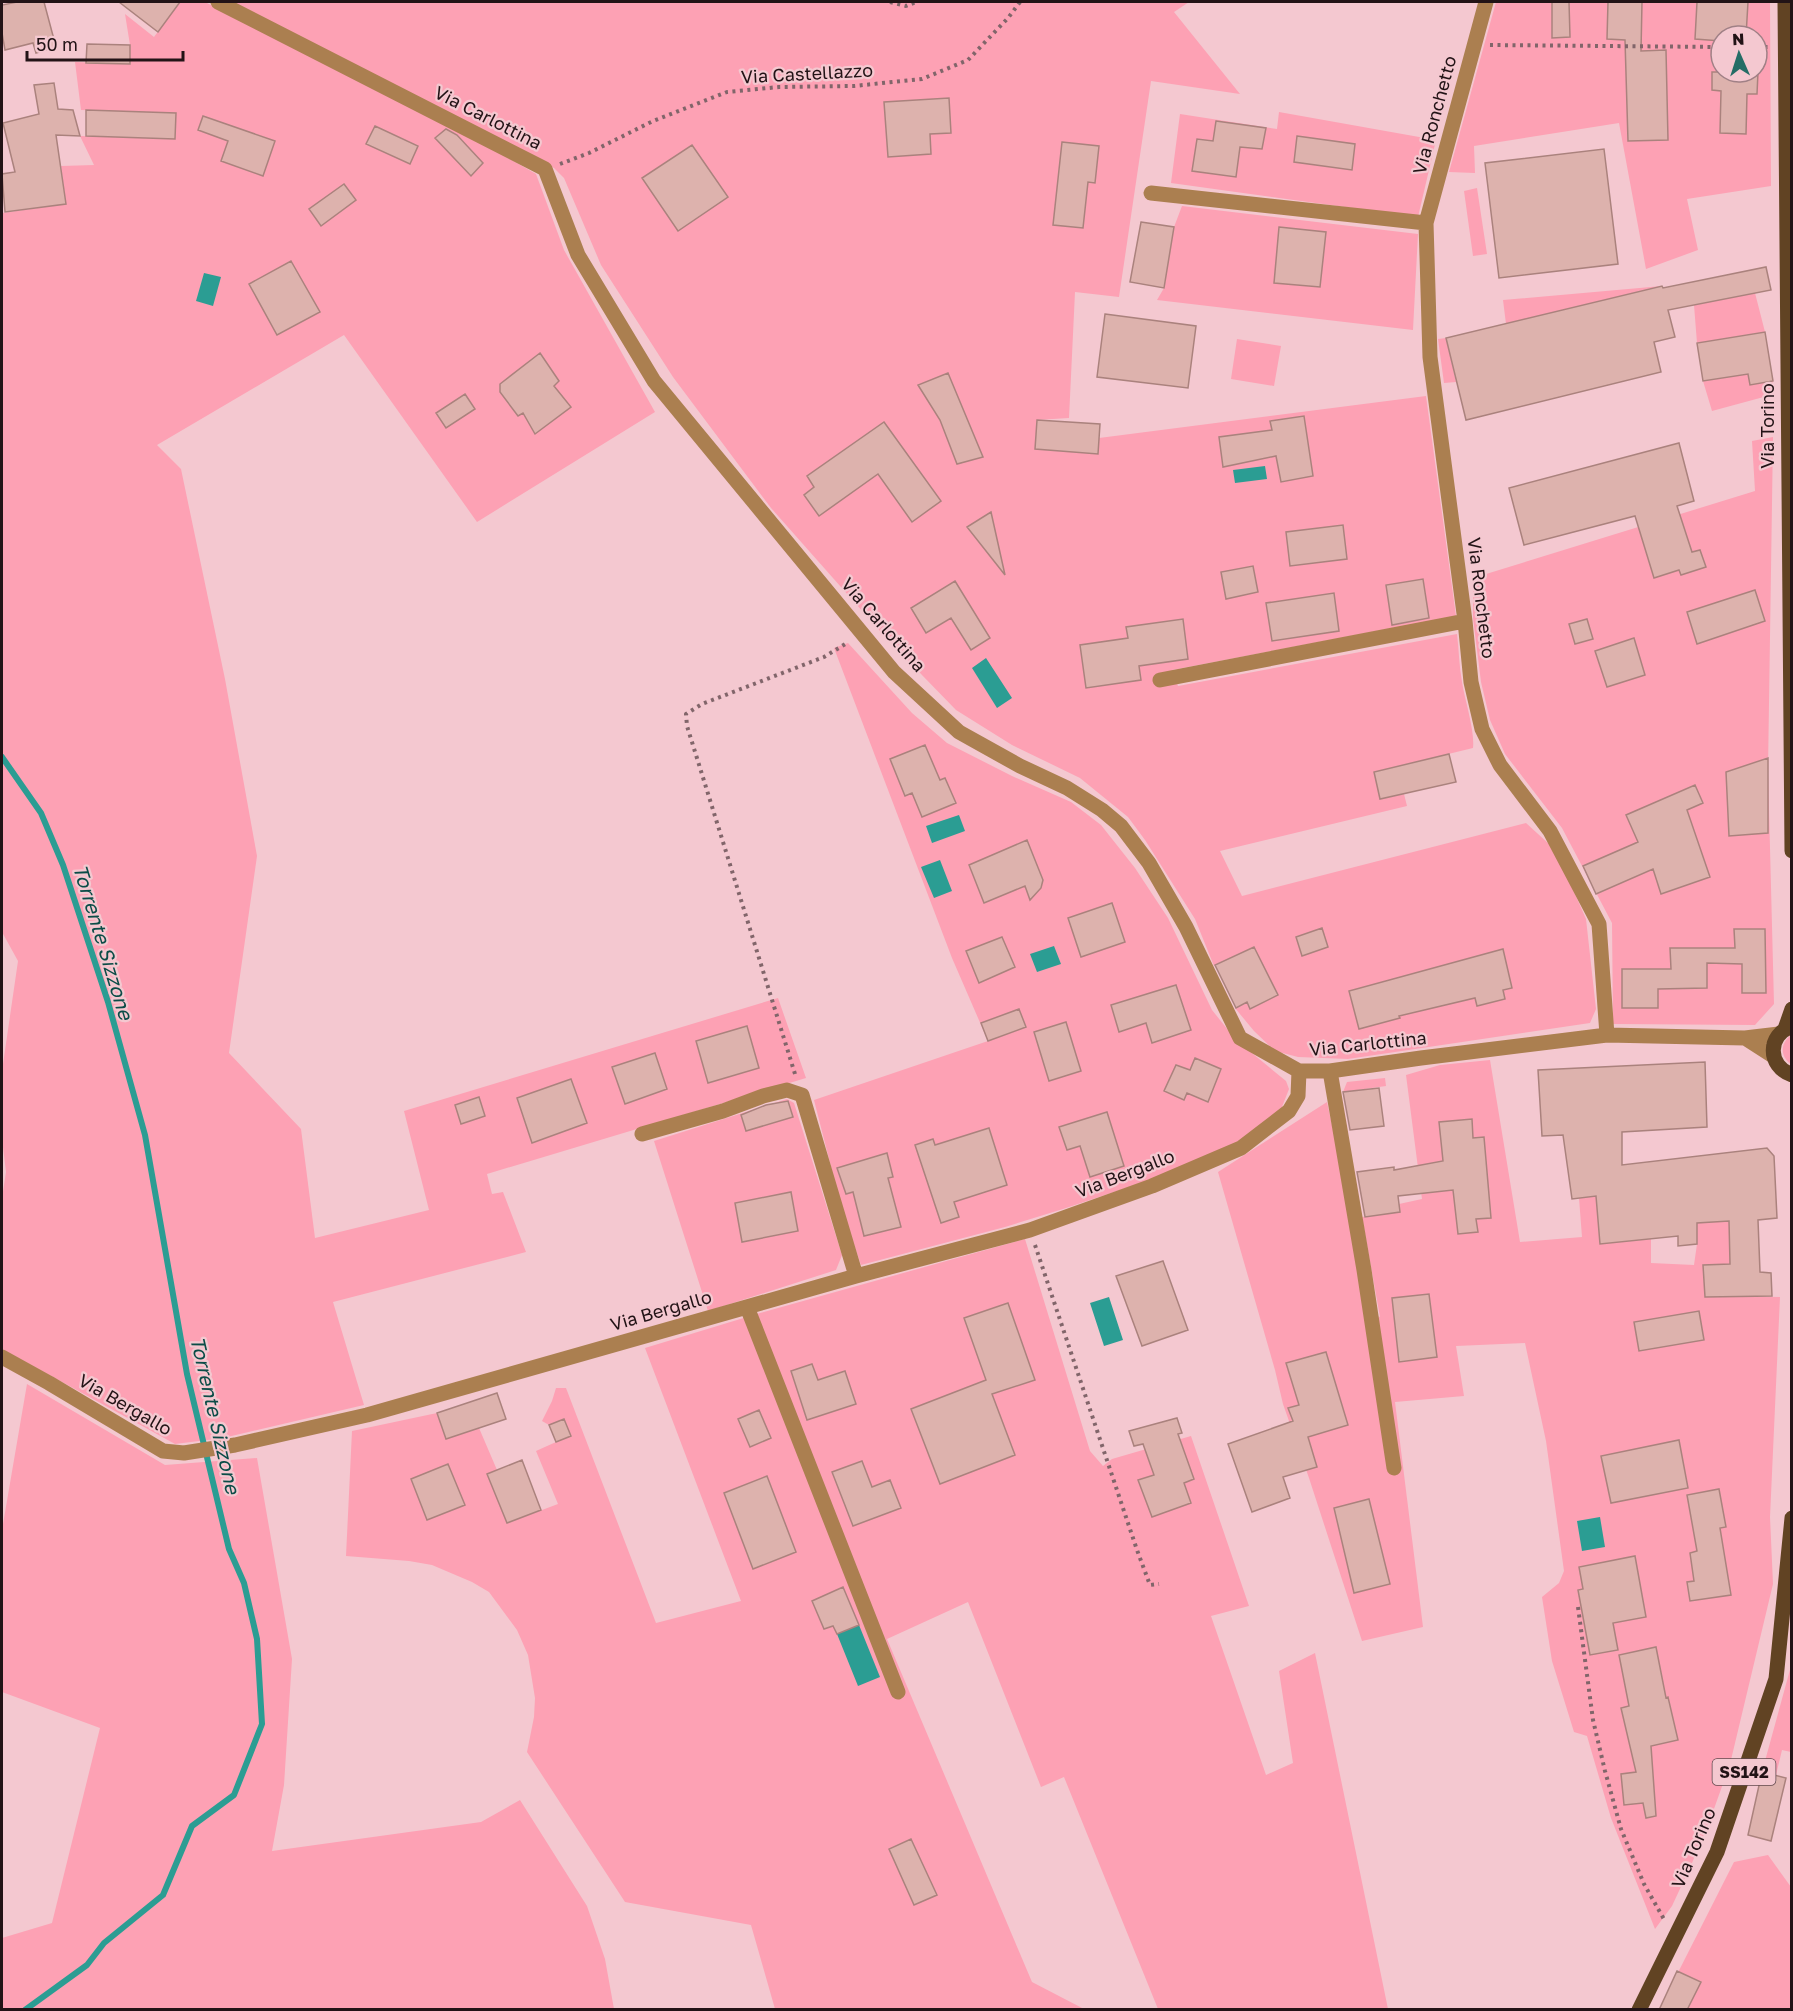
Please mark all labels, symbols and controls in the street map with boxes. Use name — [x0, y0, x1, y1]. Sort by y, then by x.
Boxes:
scale bar — [27, 24, 183, 62]
north arrow — [1709, 24, 1769, 84]
text: N — [1732, 29, 1745, 49]
text: 50 m — [36, 33, 78, 55]
street label: Via Ronchetto — [1408, 53, 1460, 176]
street label: Via Castellazzo — [740, 59, 874, 87]
street label: Via Carlottina — [431, 81, 546, 154]
street label: Via Torino — [1756, 383, 1778, 469]
street label: Via Ronchetto — [1464, 536, 1500, 660]
street label: Via Carlottina — [837, 573, 931, 676]
water label: Torrente Sizzone — [69, 861, 139, 1024]
street label: Via Carlottina — [1308, 1026, 1428, 1060]
street label: Via Bergallo — [1072, 1144, 1177, 1202]
street label: Via Bergallo — [608, 1285, 714, 1335]
water label: Torrente Sizzone — [186, 1334, 246, 1497]
street label: Via Bergallo — [75, 1369, 176, 1440]
road number: SS142 — [1712, 1759, 1776, 1785]
street label: Via Torino — [1666, 1804, 1720, 1891]

